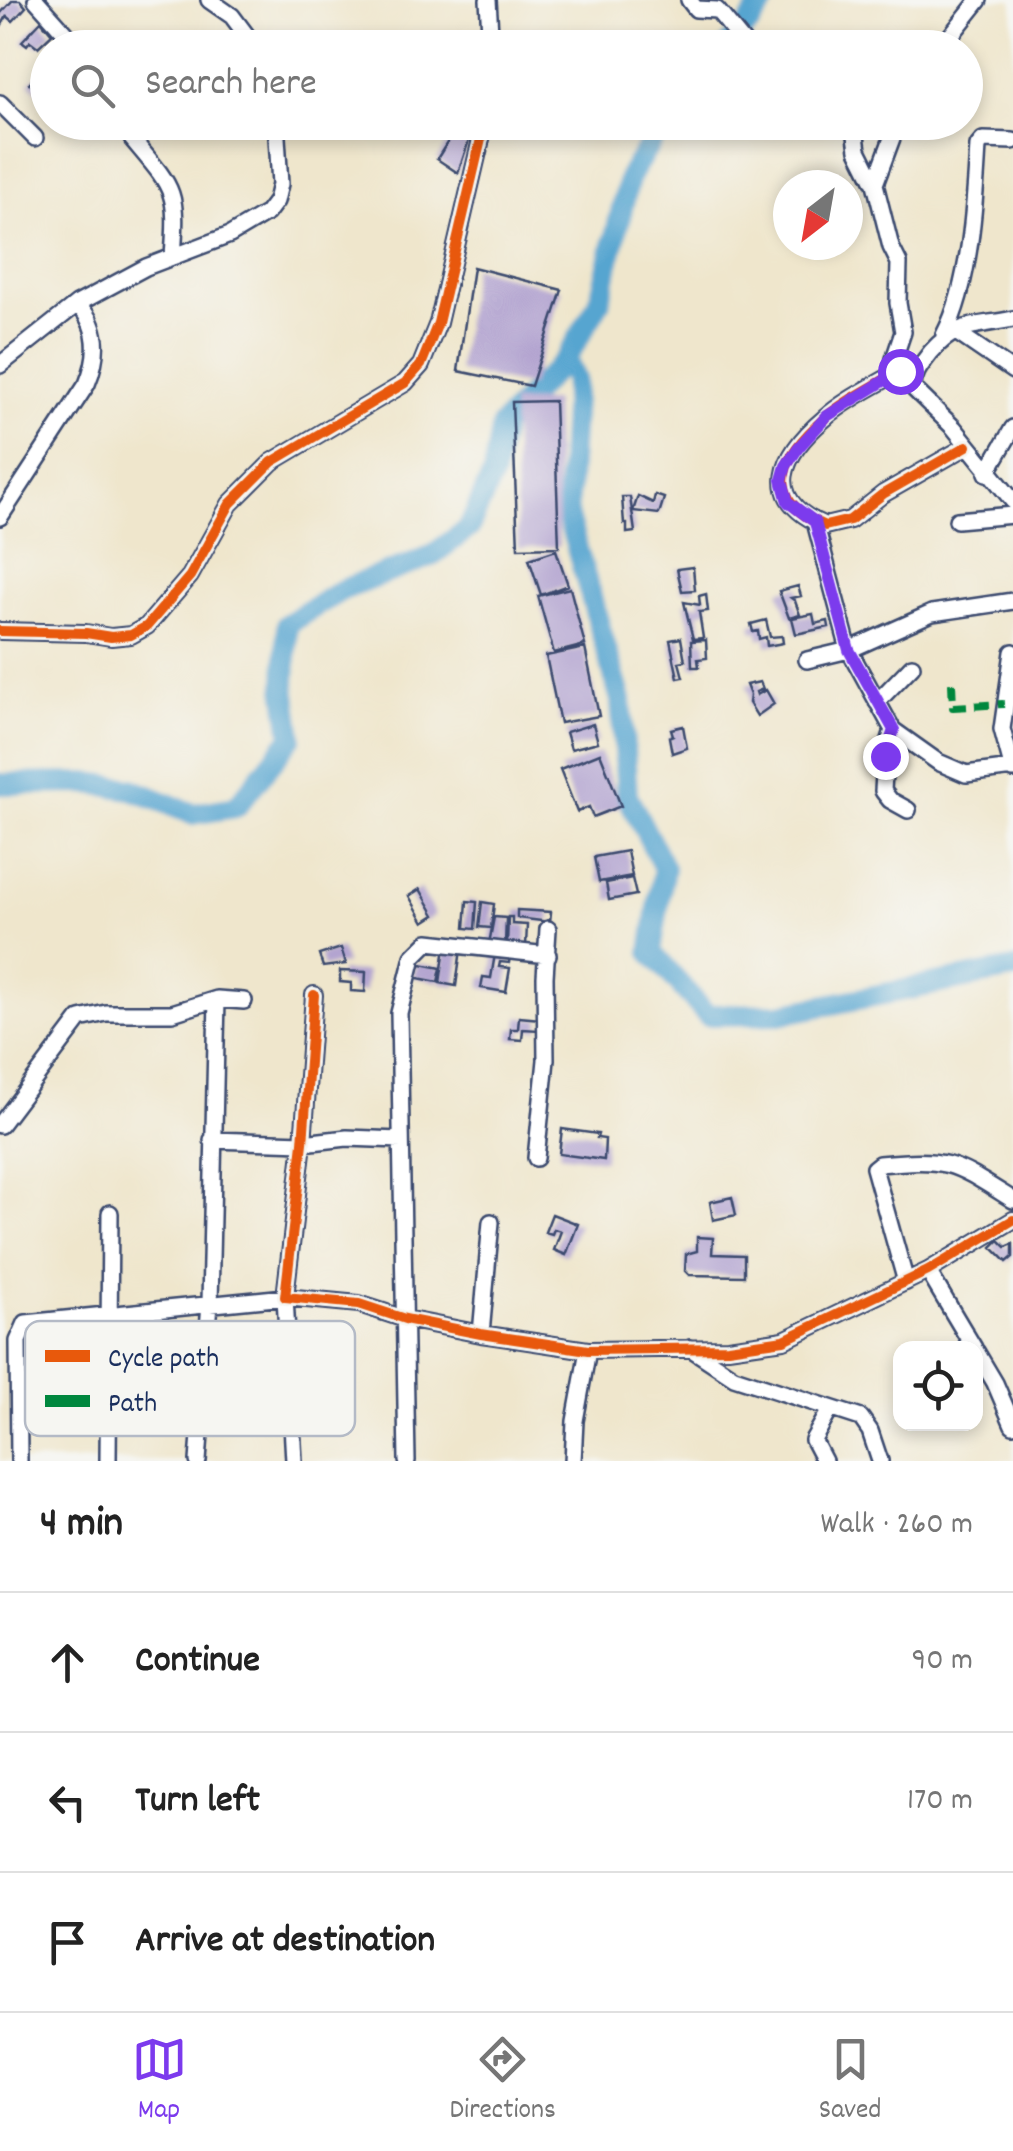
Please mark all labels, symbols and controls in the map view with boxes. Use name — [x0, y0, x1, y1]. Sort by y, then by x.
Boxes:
search box — [30, 30, 983, 140]
icon: search — [65, 58, 120, 113]
text: Search here — [145, 58, 317, 113]
north arrow — [773, 170, 863, 260]
route start — [878, 349, 924, 395]
route end — [863, 734, 909, 780]
legend — [25, 1321, 355, 1436]
text: Cycle path — [108, 1341, 219, 1381]
map controls — [893, 1341, 983, 1431]
button: locate — [893, 1341, 983, 1431]
text: Path — [108, 1386, 157, 1426]
text: 4 min — [40, 1496, 123, 1556]
text: Walk · 260 m — [820, 1503, 973, 1549]
icon: ahead — [40, 1635, 95, 1690]
text: Continue — [135, 1635, 260, 1690]
text: 90 m — [912, 1639, 973, 1685]
icon: left — [40, 1775, 95, 1830]
text: Turn left — [135, 1775, 260, 1830]
text: 170 m — [907, 1779, 973, 1825]
icon: arrive — [40, 1915, 95, 1970]
text: Arrive at destination — [135, 1915, 435, 1970]
tab: Map — [132, 2032, 187, 2132]
tab: Directions — [450, 2032, 556, 2132]
tab: Saved — [819, 2032, 881, 2132]

